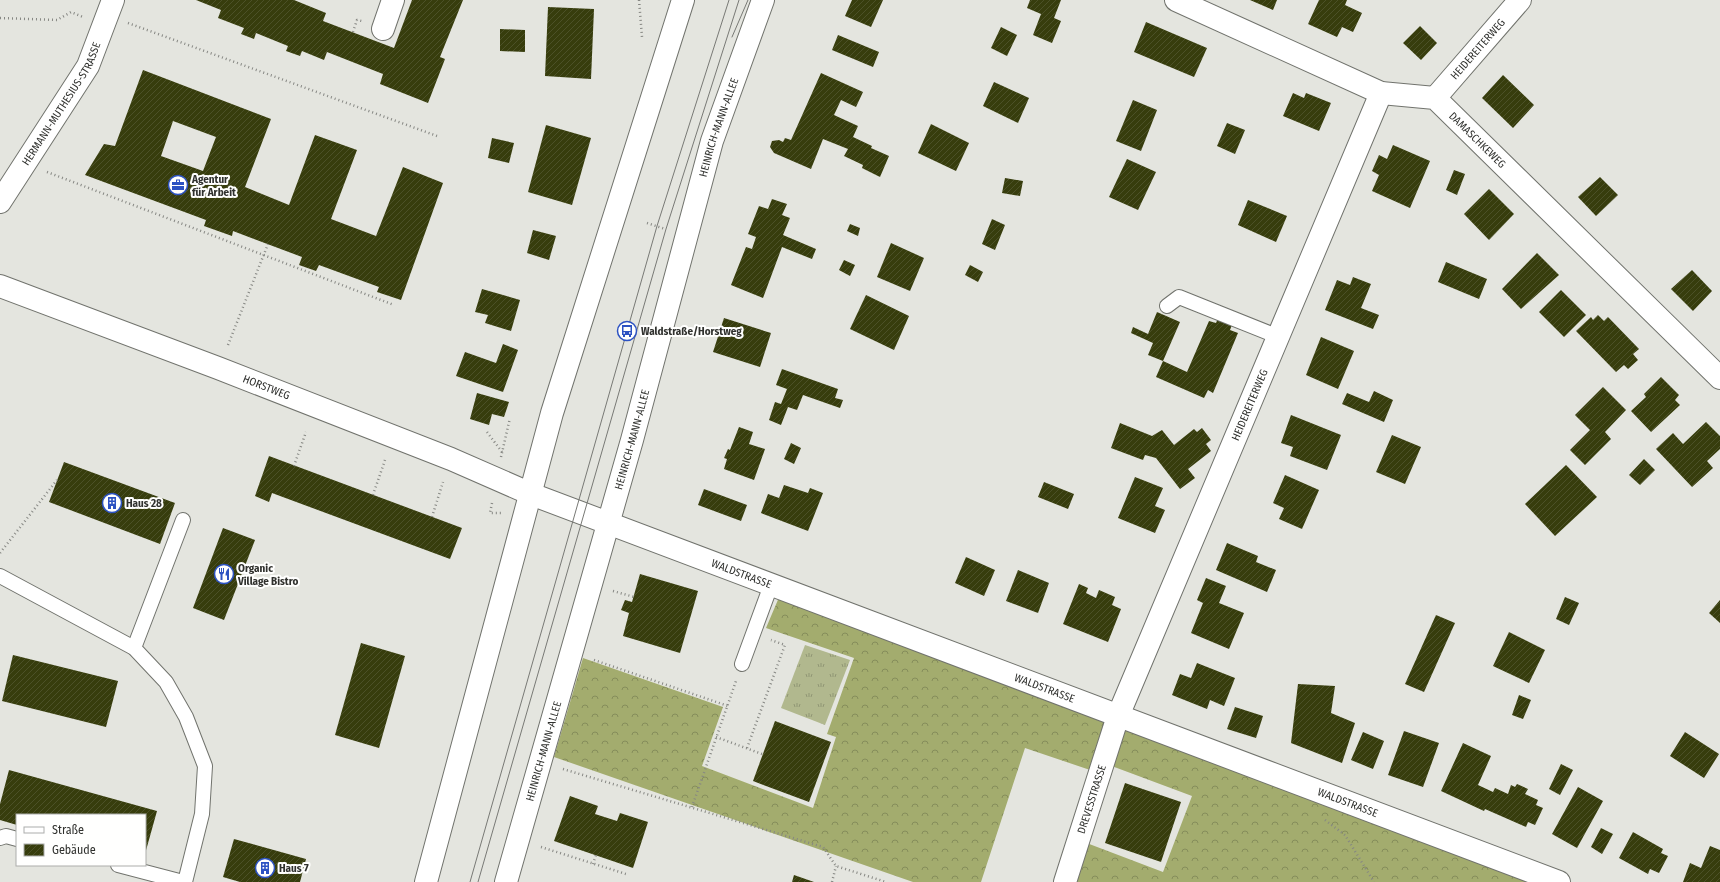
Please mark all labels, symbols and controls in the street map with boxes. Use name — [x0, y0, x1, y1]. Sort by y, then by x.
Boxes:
street label: HEIDEREITERWEG — [1448, 16, 1507, 82]
street label: HERMANN-MUTHESIUS-STRASSE — [19, 40, 103, 168]
street label: HEINRICH-MANN-ALLEE — [696, 76, 741, 178]
street label: DAMASCHKEWEG — [1447, 109, 1509, 170]
place label: Agentur für Arbeit — [191, 173, 236, 199]
office icon: Agentur für Arbeit — [167, 174, 189, 196]
bus stop icon: Waldstraße/Horstweg — [616, 320, 638, 342]
place label: Waldstraße/Horstweg — [641, 325, 742, 338]
street label: HEIDEREITERWEG — [1229, 367, 1270, 442]
street label: HORSTWEG — [241, 372, 292, 402]
street label: HEINRICH-MANN-ALLEE — [612, 388, 652, 491]
building icon: Haus 28 — [101, 492, 123, 514]
place label: Haus 28 — [126, 497, 162, 510]
street label: WALDSTRASSE — [710, 556, 773, 591]
place label: Organic Village Bistro — [237, 562, 298, 588]
restaurant icon: Organic Village Bistro — [213, 563, 235, 585]
street label: WALDSTRASSE — [1013, 671, 1077, 705]
street label: HEINRICH-MANN-ALLEE — [523, 700, 564, 803]
street label: DREVESSTRASSE — [1074, 763, 1109, 835]
street label: WALDSTRASSE — [1316, 785, 1380, 820]
legend — [16, 814, 146, 866]
text: Straße — [52, 823, 84, 837]
text: Gebäude — [52, 843, 96, 857]
building icon: Haus 7 — [254, 857, 276, 879]
place label: Haus 7 — [279, 862, 309, 875]

